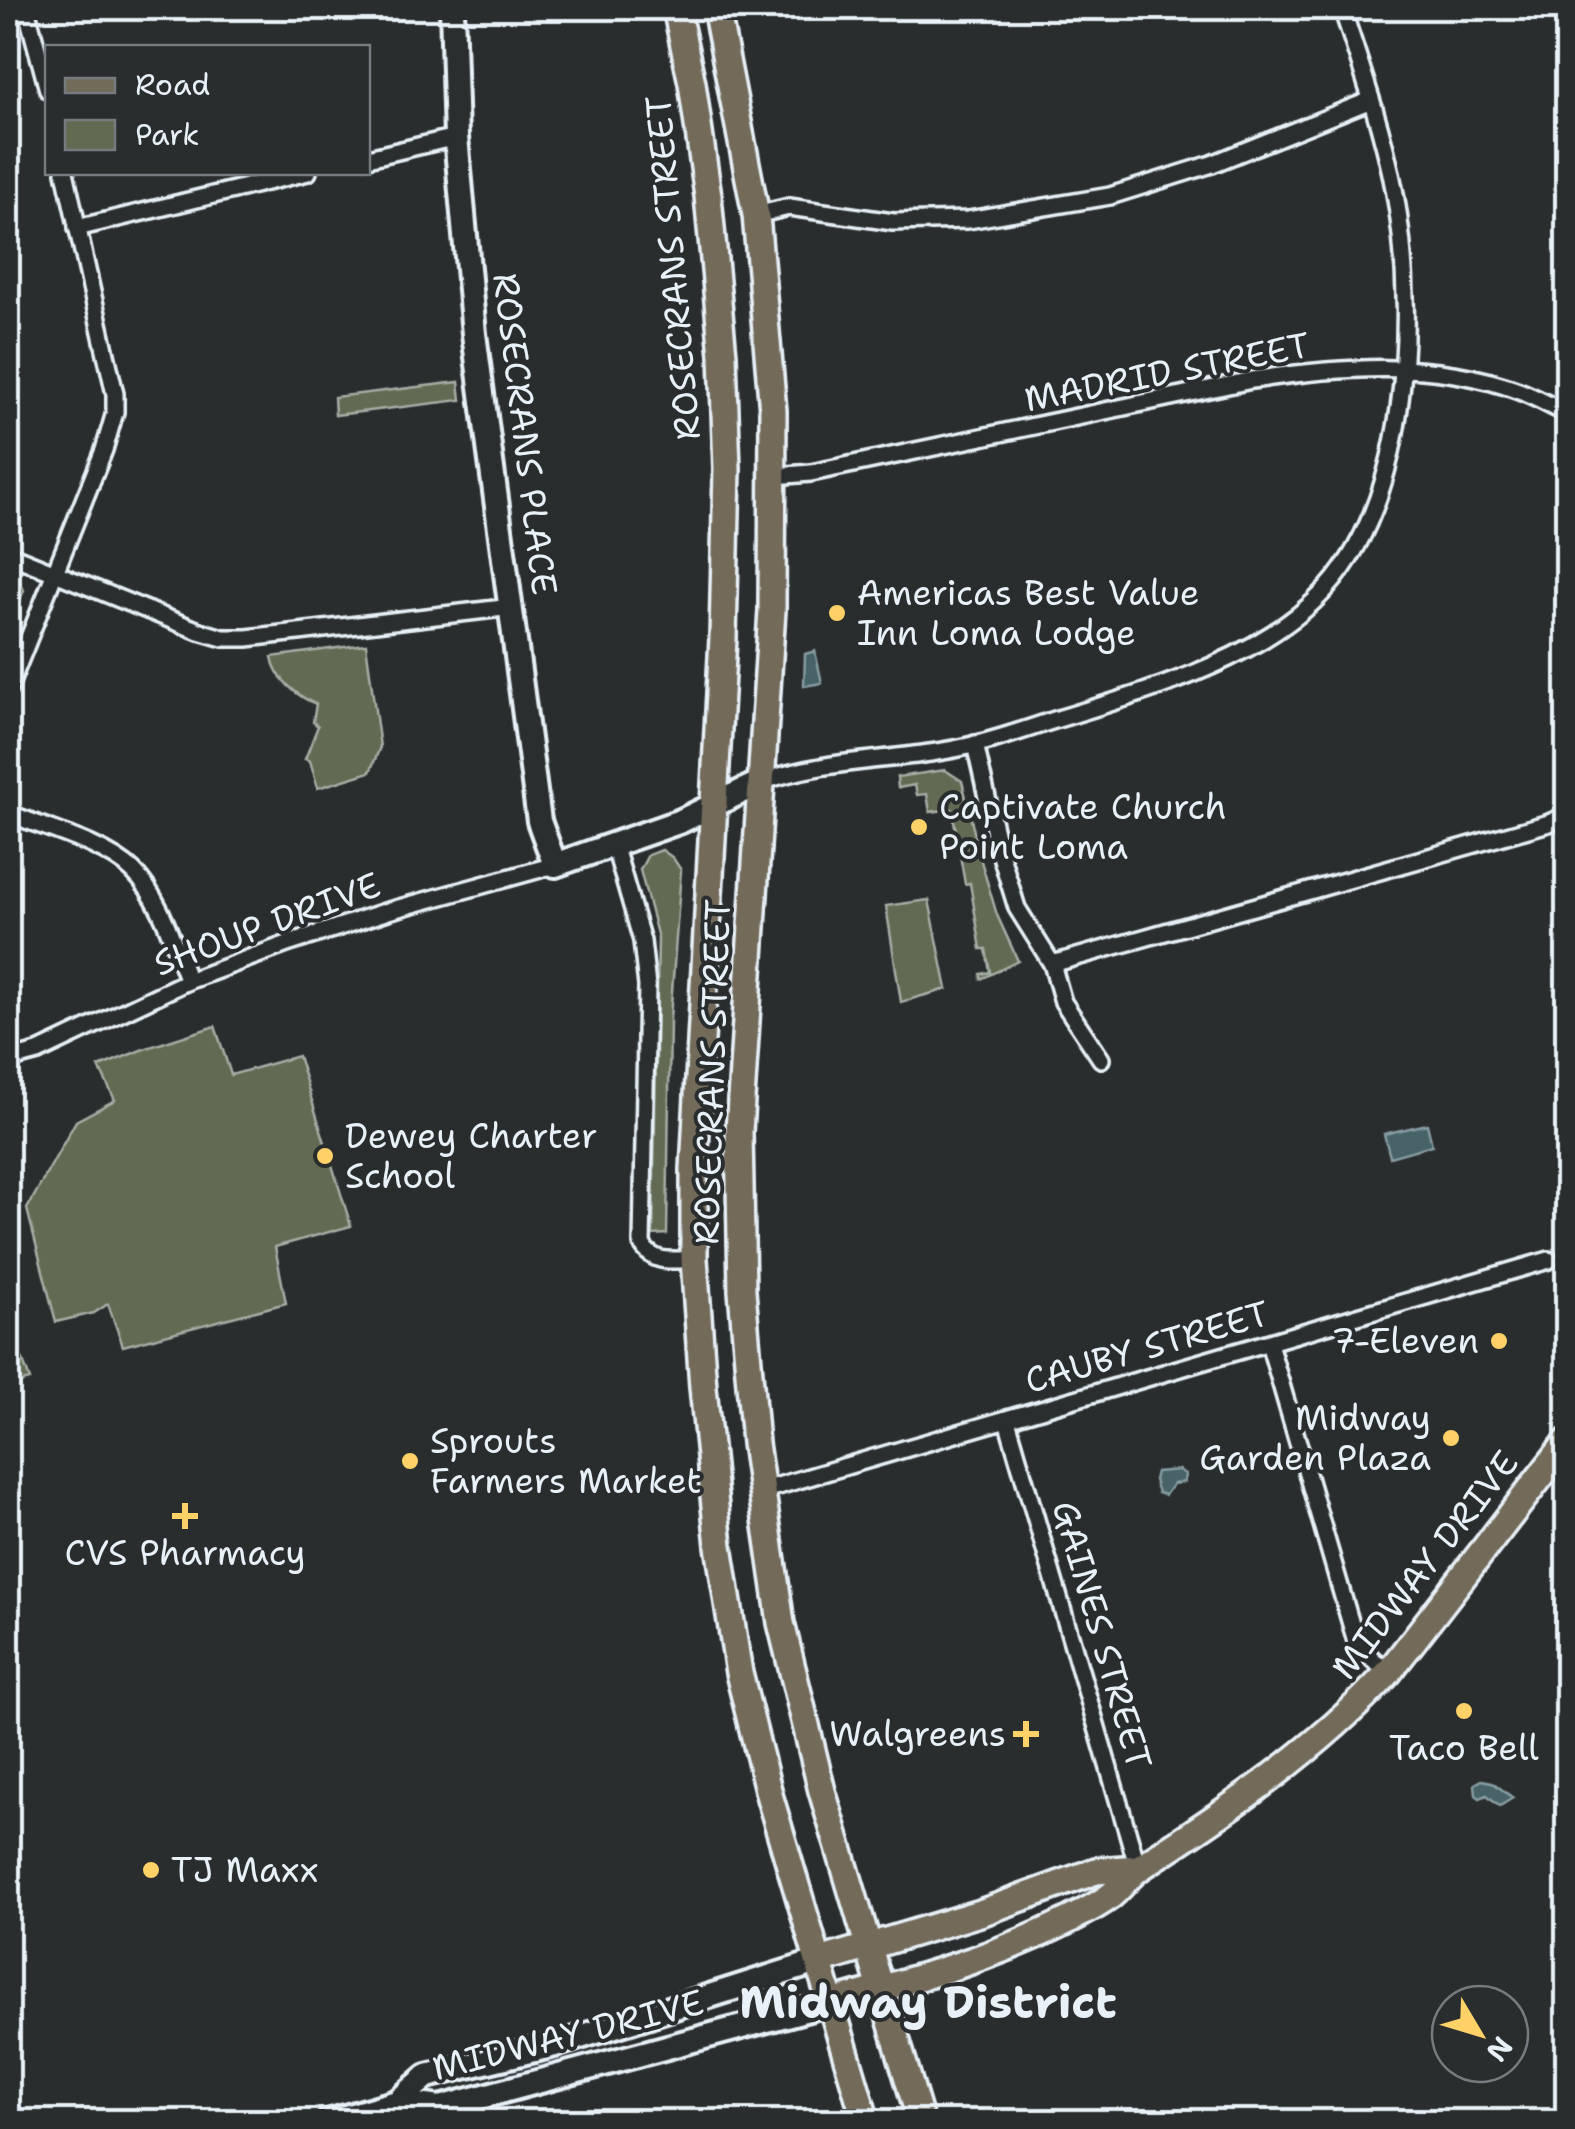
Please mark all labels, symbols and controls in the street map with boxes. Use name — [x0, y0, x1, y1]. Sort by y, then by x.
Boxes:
legend — [45, 45, 370, 175]
text: Road — [135, 64, 210, 105]
street label: ROSECRANS STREET — [634, 94, 711, 442]
text: Park — [135, 114, 199, 155]
street label: ROSECRANS PLACE — [482, 270, 569, 598]
street label: MADRID STREET — [1020, 321, 1313, 422]
place label: Americas Best Value Inn Loma Lodge — [857, 569, 1199, 656]
marker: Americas Best Value Inn Loma Lodge — [826, 602, 848, 624]
place label: Captivate Church Point Loma — [939, 783, 1227, 870]
marker: Captivate Church Point Loma — [908, 816, 930, 838]
street label: SHOUP DRIVE — [147, 861, 387, 986]
street label: ROSECRANS STREET — [682, 898, 741, 1245]
place label: Dewey Charter School — [345, 1112, 598, 1199]
marker: Dewey Charter School — [314, 1145, 336, 1167]
street label: CAUBY STREET — [1019, 1289, 1274, 1404]
place label: 7-Eleven — [1331, 1317, 1479, 1364]
marker: 7-Eleven — [1488, 1330, 1510, 1352]
place label: Midway Garden Plaza — [1199, 1394, 1431, 1481]
place label: Sprouts Farmers Market — [430, 1417, 702, 1504]
marker: Midway Garden Plaza — [1440, 1427, 1462, 1449]
street label: MIDWAY DRIVE — [1320, 1441, 1529, 1689]
marker: Sprouts Farmers Market — [399, 1450, 421, 1472]
street label: GAINES STREET — [1042, 1495, 1163, 1775]
marker: CVS Pharmacy — [174, 1505, 196, 1527]
place label: CVS Pharmacy — [64, 1529, 306, 1576]
marker: Taco Bell — [1453, 1700, 1475, 1722]
place label: Walgreens — [829, 1710, 1006, 1757]
marker: Walgreens — [1015, 1723, 1037, 1745]
place label: Taco Bell — [1389, 1724, 1539, 1771]
place label: TJ Maxx — [171, 1846, 318, 1893]
marker: TJ Maxx — [140, 1859, 162, 1881]
district label: Midway District — [739, 1972, 1117, 2032]
street label: MIDWAY DRIVE — [427, 1978, 708, 2091]
north arrow — [1430, 1984, 1530, 2084]
text: N — [1478, 2029, 1522, 2070]

